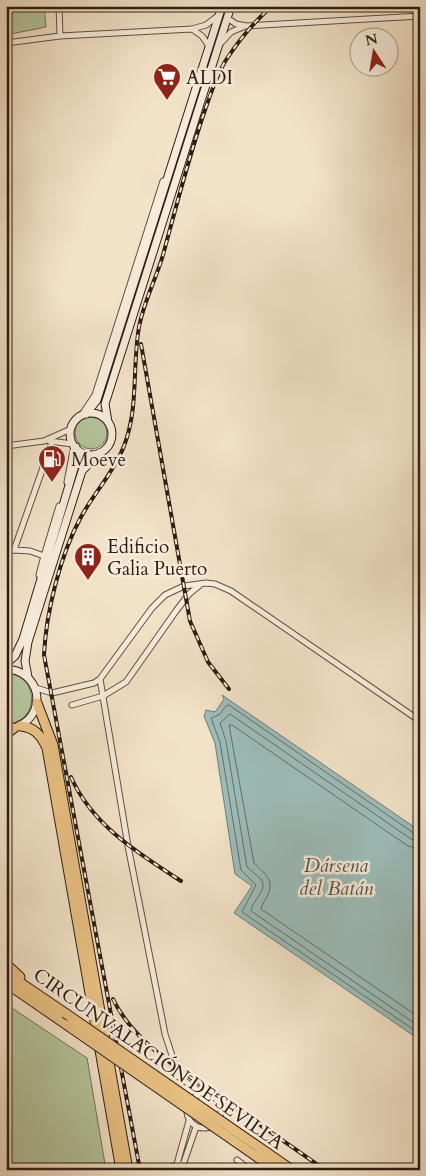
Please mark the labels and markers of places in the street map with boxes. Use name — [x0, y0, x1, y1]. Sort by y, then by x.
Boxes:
supermarket icon: ALDI — [152, 62, 182, 101]
place label: ALDI — [186, 65, 233, 91]
fuel station icon: Moeve — [37, 444, 67, 483]
place label: Moeve — [71, 447, 126, 473]
place label: Edificio Galia Puerto — [107, 534, 207, 582]
building icon: Edificio Galia Puerto — [73, 542, 103, 581]

